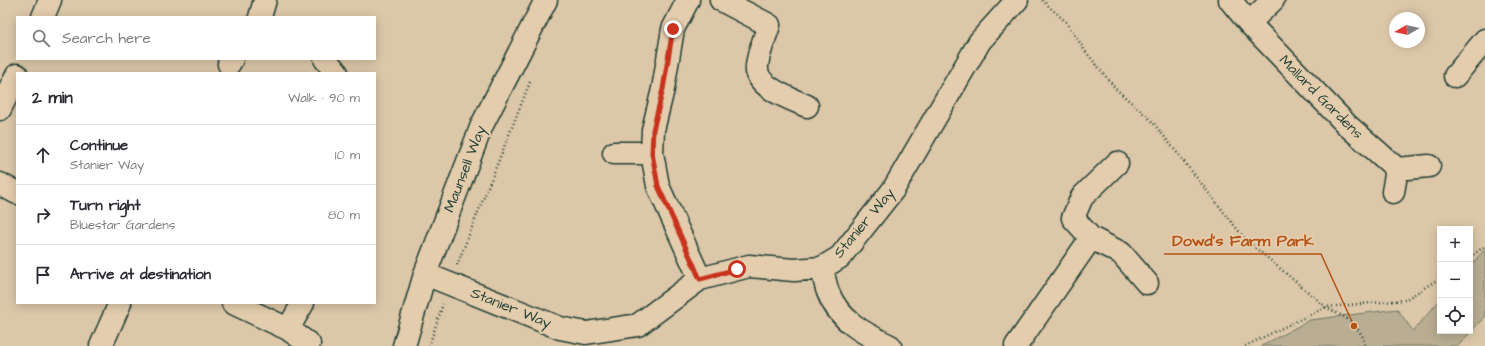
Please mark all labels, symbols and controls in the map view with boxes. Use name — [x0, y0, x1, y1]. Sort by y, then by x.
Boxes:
north arrow — [1389, 12, 1425, 48]
search box — [16, 16, 376, 60]
route end — [664, 20, 682, 38]
icon: search — [30, 27, 52, 49]
text: Search here — [62, 28, 151, 49]
street label: Mallard Gardens — [1274, 50, 1368, 144]
text: 2 min — [32, 86, 73, 110]
text: Walk · 90 m — [288, 89, 360, 107]
street label: Maunsell Way — [439, 123, 492, 216]
text: Continue — [70, 135, 128, 156]
icon: ahead — [32, 144, 54, 166]
text: 10 m — [335, 146, 360, 164]
text: Stanier Way — [70, 156, 144, 174]
street label: Stanier Way — [828, 184, 900, 263]
text: Turn right — [70, 195, 141, 216]
icon: right — [32, 204, 54, 226]
text: 80 m — [328, 206, 360, 224]
text: Bluestar Gardens — [70, 216, 175, 234]
callout: Dowd's Farm Park — [1164, 226, 1321, 254]
map controls — [1437, 226, 1473, 334]
button: + — [1437, 226, 1473, 262]
text: Dowd's Farm Park — [1172, 230, 1314, 252]
route start — [728, 260, 746, 278]
button: − — [1437, 262, 1473, 298]
icon: arrive — [32, 264, 54, 286]
text: Arrive at destination — [70, 264, 211, 285]
street label: Stanier Way — [467, 282, 555, 335]
button: locate — [1437, 298, 1473, 334]

